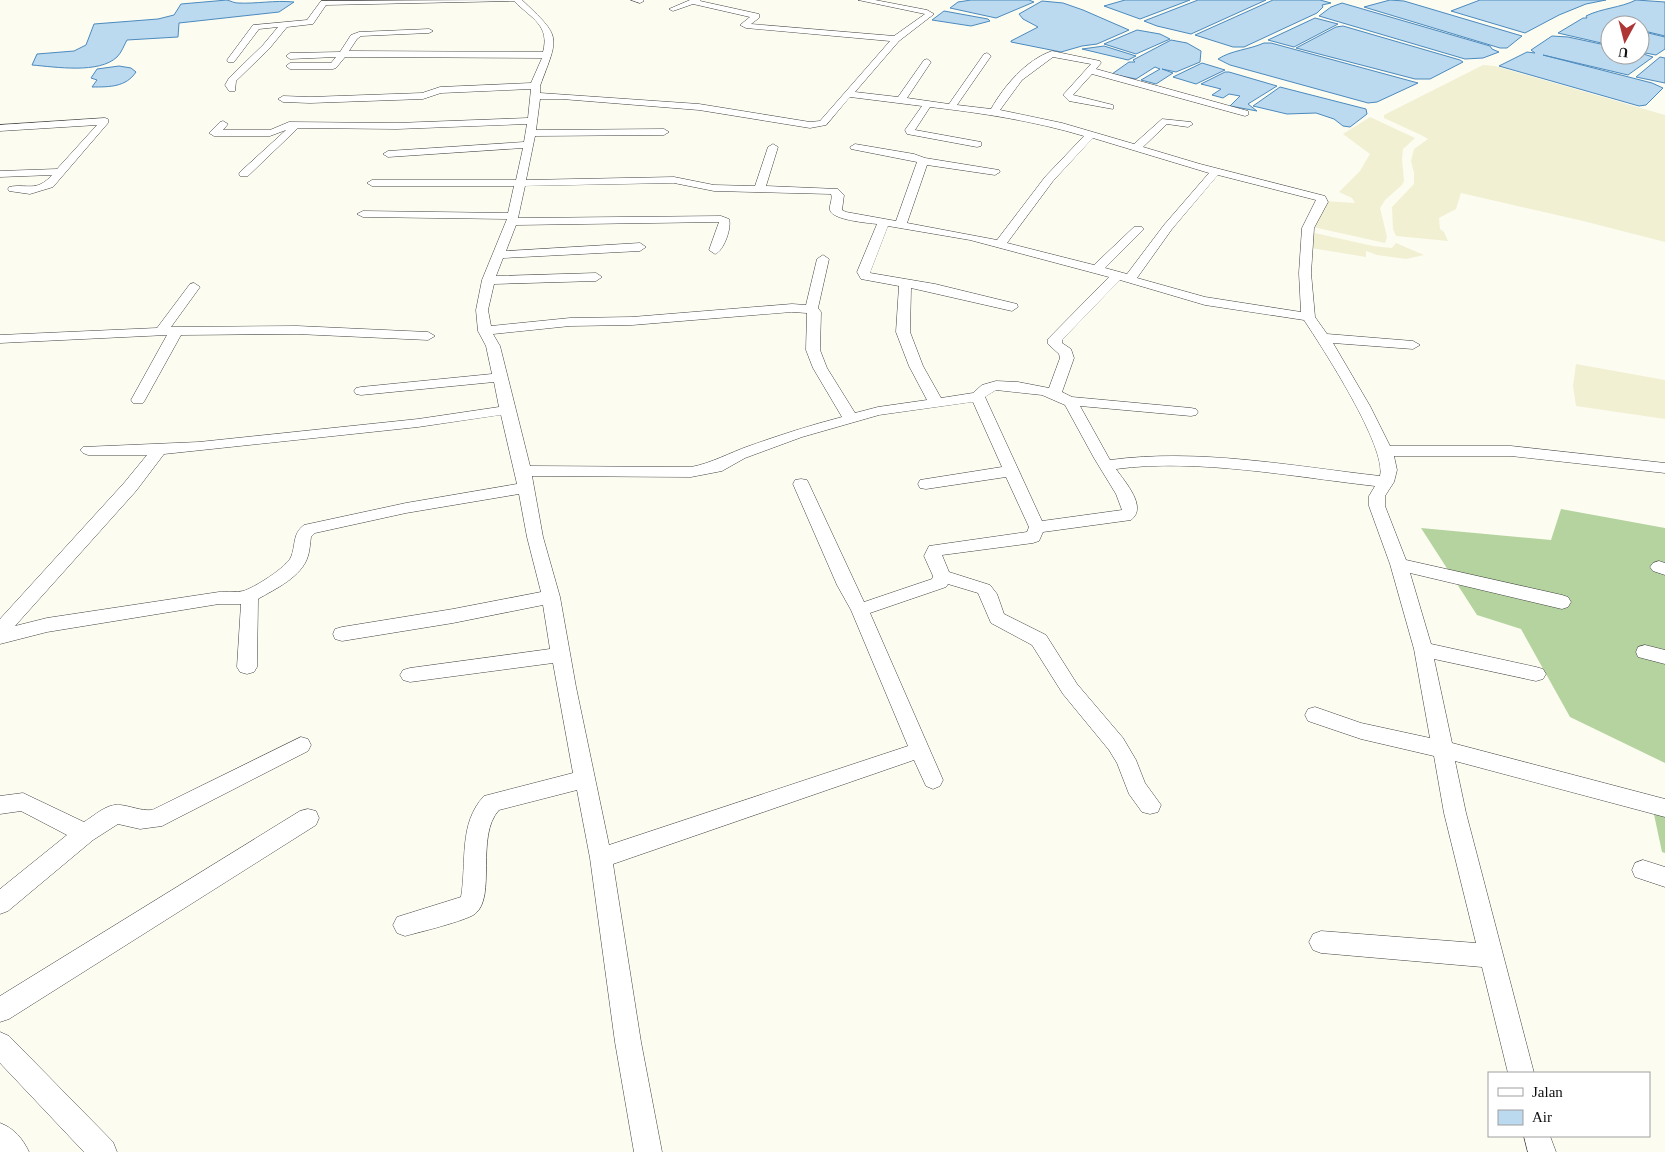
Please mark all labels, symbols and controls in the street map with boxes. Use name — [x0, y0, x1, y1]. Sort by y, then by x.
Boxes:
north arrow — [1600, 15, 1650, 65]
text: U — [1618, 44, 1629, 60]
legend — [1488, 1072, 1650, 1137]
text: Jalan — [1532, 1084, 1563, 1100]
text: Air — [1532, 1109, 1552, 1125]

